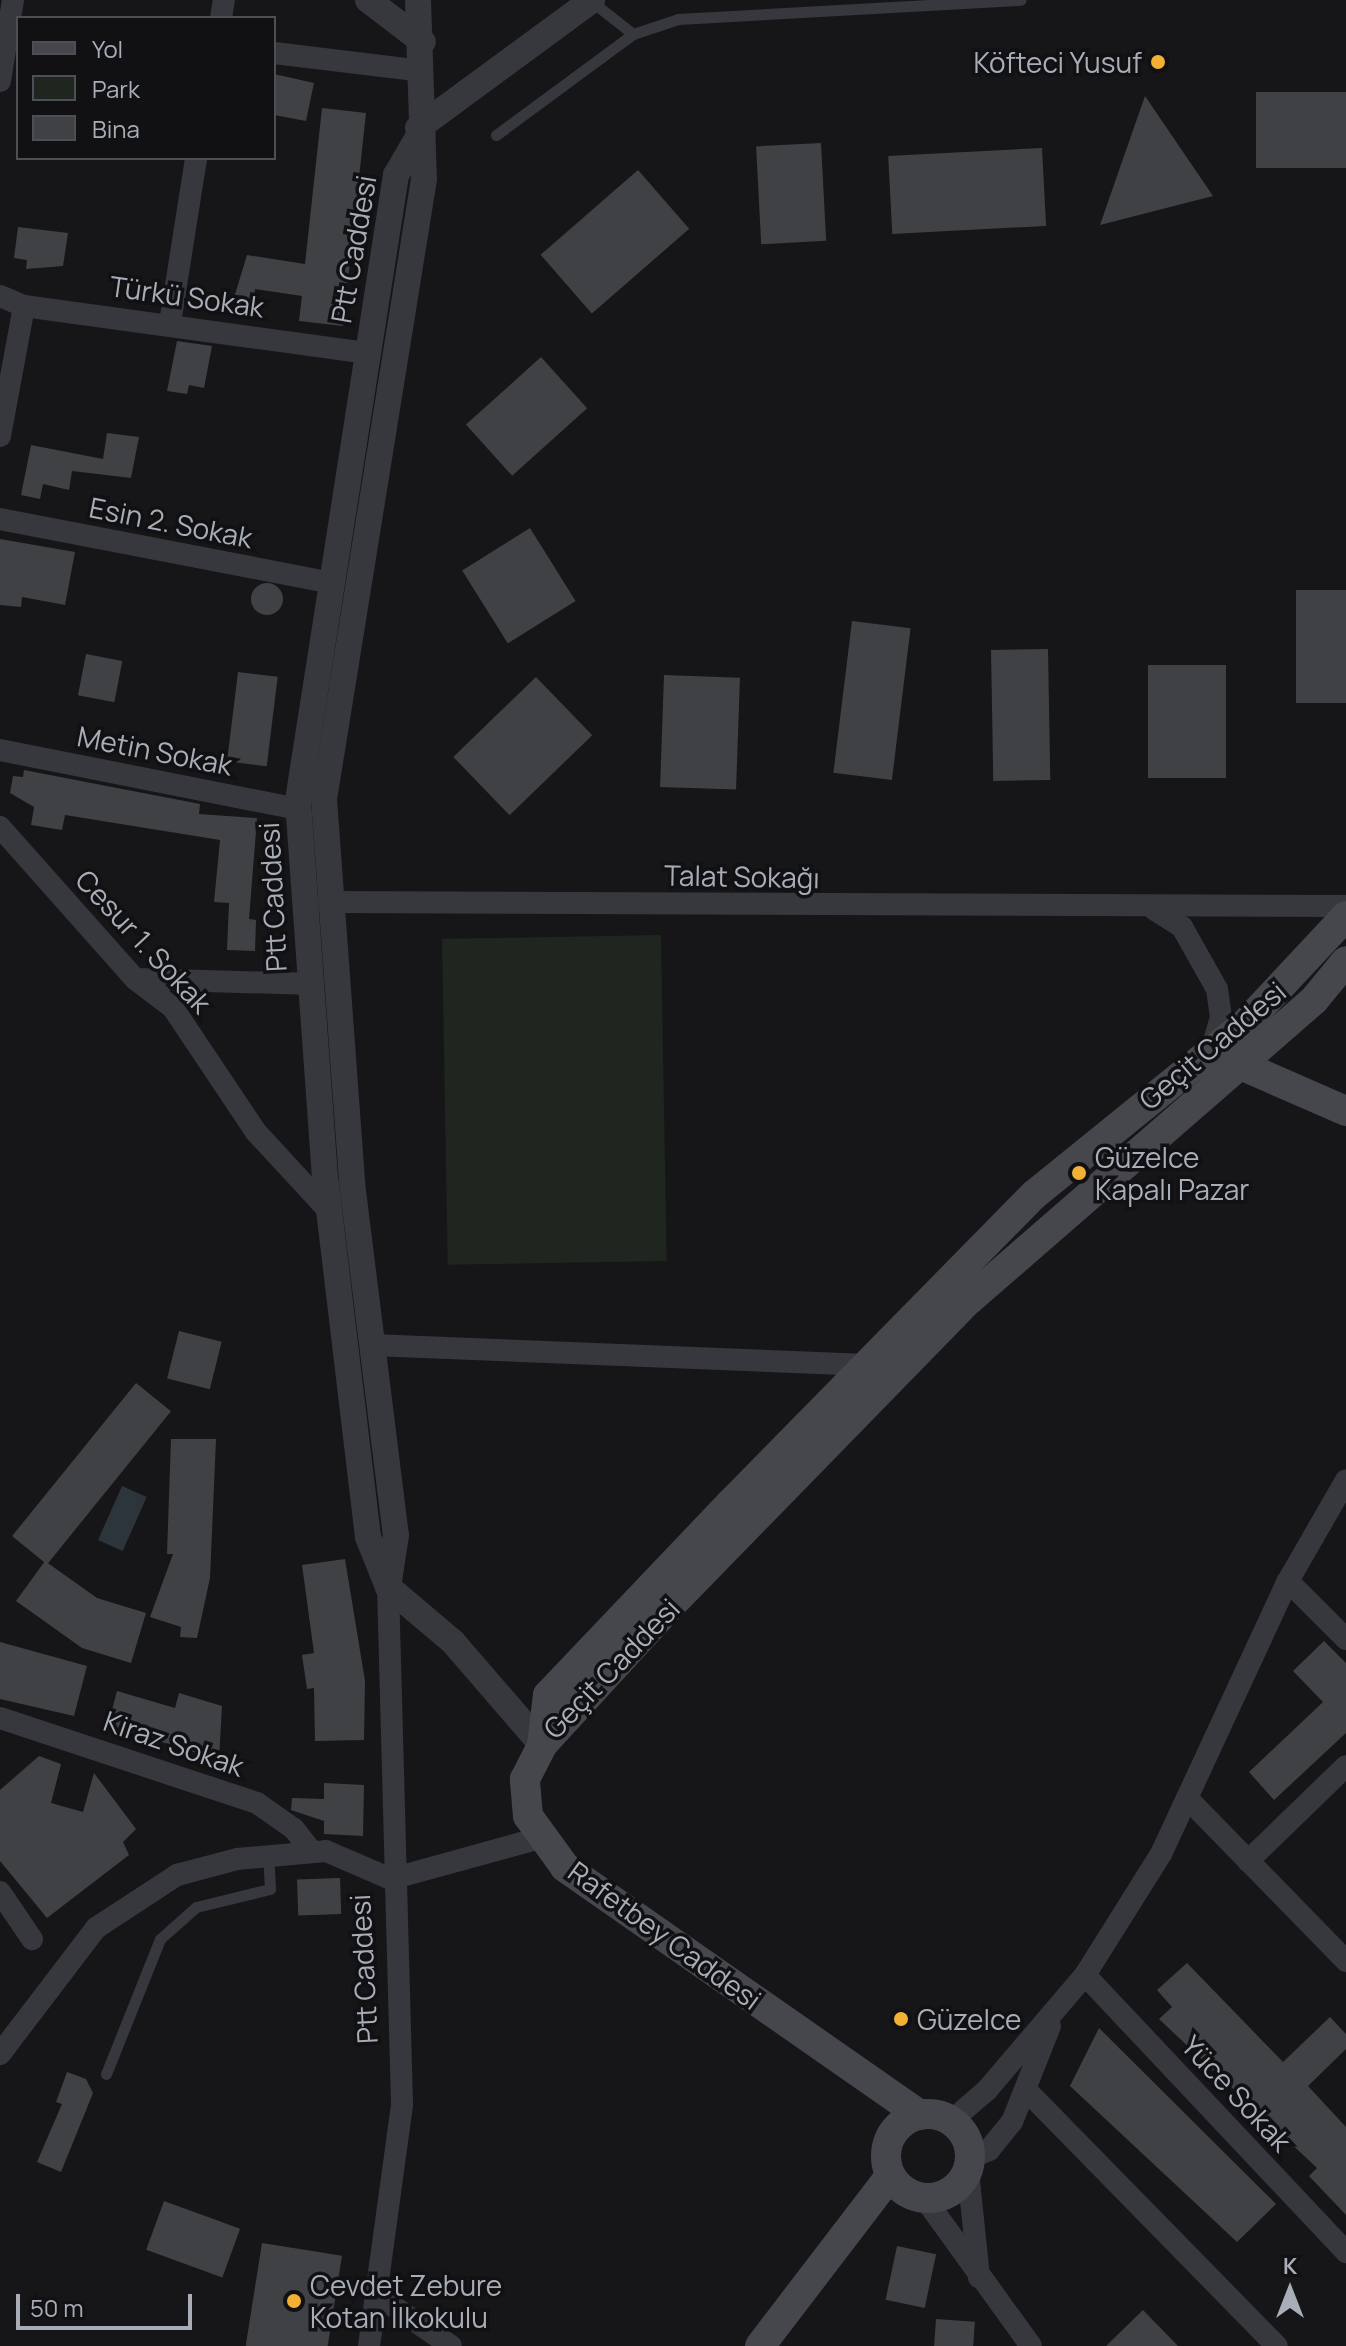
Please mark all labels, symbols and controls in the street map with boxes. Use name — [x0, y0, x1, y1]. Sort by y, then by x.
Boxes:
legend — [16, 16, 276, 160]
text: Yol — [92, 32, 123, 65]
place label: Köfteci Yusuf — [973, 45, 1142, 79]
marker: Köfteci Yusuf — [1149, 53, 1167, 71]
text: Park — [92, 72, 140, 105]
text: Bina — [92, 112, 140, 145]
street label: Ptt Caddesi — [323, 172, 383, 326]
street label: Türkü Sokak — [108, 269, 266, 323]
street label: Esin 2. Sokak — [87, 490, 255, 554]
street label: Metin Sokak — [75, 719, 235, 781]
street label: Ptt Caddesi — [251, 821, 293, 973]
street label: Talat Sokağı — [664, 858, 820, 894]
street label: Cesur 1. Sokak — [69, 863, 219, 1019]
street label: Geçit Caddesi — [1132, 974, 1292, 1116]
place label: Güzelce Kapalı Pazar — [1095, 1140, 1249, 1206]
marker: Güzelce Kapalı Pazar — [1070, 1164, 1088, 1182]
street label: Geçit Caddesi — [536, 1591, 686, 1745]
street label: Kiraz Sokak — [100, 1703, 248, 1783]
street label: Rafetbey Caddesi — [562, 1854, 768, 2016]
street label: Ptt Caddesi — [342, 1893, 384, 2045]
place label: Güzelce — [917, 2002, 1021, 2036]
marker: Güzelce — [892, 2010, 910, 2028]
street label: Yüce Sokak — [1175, 2028, 1299, 2158]
north arrow — [1250, 2250, 1330, 2330]
text: K — [1283, 2251, 1297, 2281]
place label: Cevdet Zebure Kotan İlkokulu — [310, 2268, 502, 2334]
scale bar — [20, 2278, 196, 2328]
text: 50 m — [30, 2291, 84, 2324]
marker: Cevdet Zebure Kotan İlkokulu — [285, 2292, 303, 2310]

